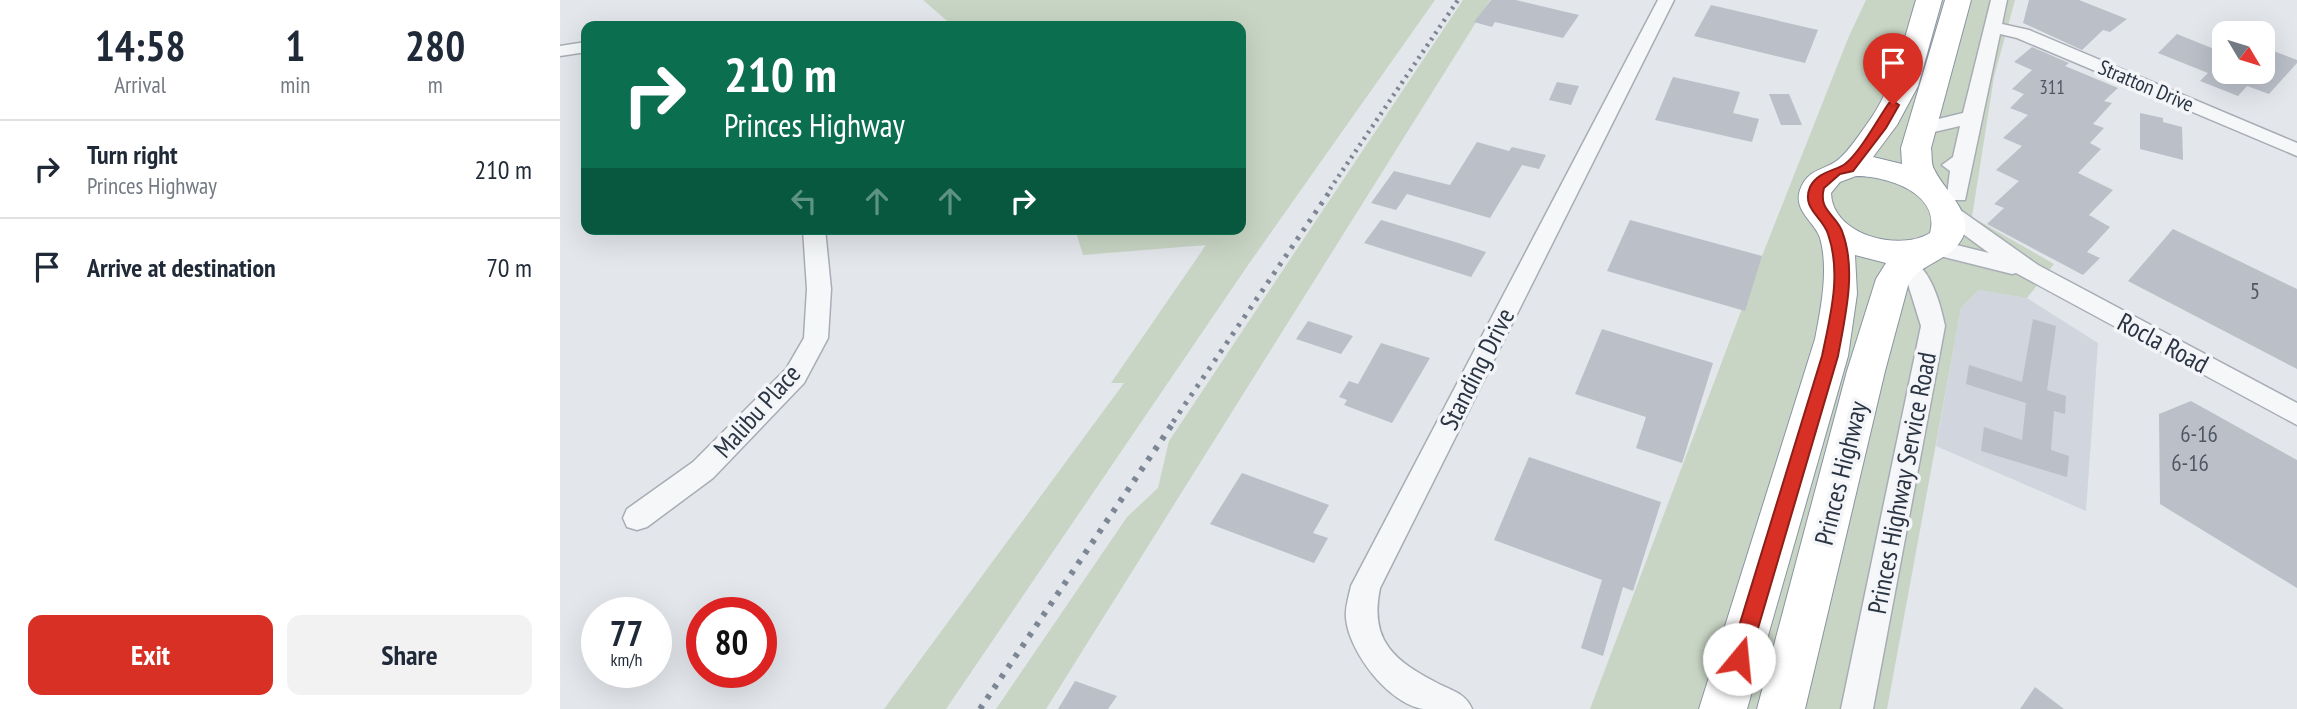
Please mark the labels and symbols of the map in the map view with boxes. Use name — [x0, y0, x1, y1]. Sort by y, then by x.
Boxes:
north arrow — [2212, 21, 2275, 84]
pin — [1863, 33, 1923, 105]
street label: Stratton Drive — [2094, 53, 2198, 118]
house number: 311 — [2039, 75, 2065, 99]
house number: 5 — [2250, 276, 2260, 305]
street label: Standing Drive — [1432, 302, 1521, 435]
street label: Rocla Road — [2112, 305, 2214, 380]
street label: Princes Highway Service Road — [1860, 349, 1943, 616]
street label: Malibu Place — [706, 357, 807, 464]
street label: Princes Highway — [1807, 397, 1874, 548]
house number: 6-16 — [2180, 419, 2218, 448]
house number: 6-16 — [2171, 448, 2209, 477]
speed limit sign: 80 — [686, 597, 777, 688]
position arrow — [1702, 622, 1776, 696]

